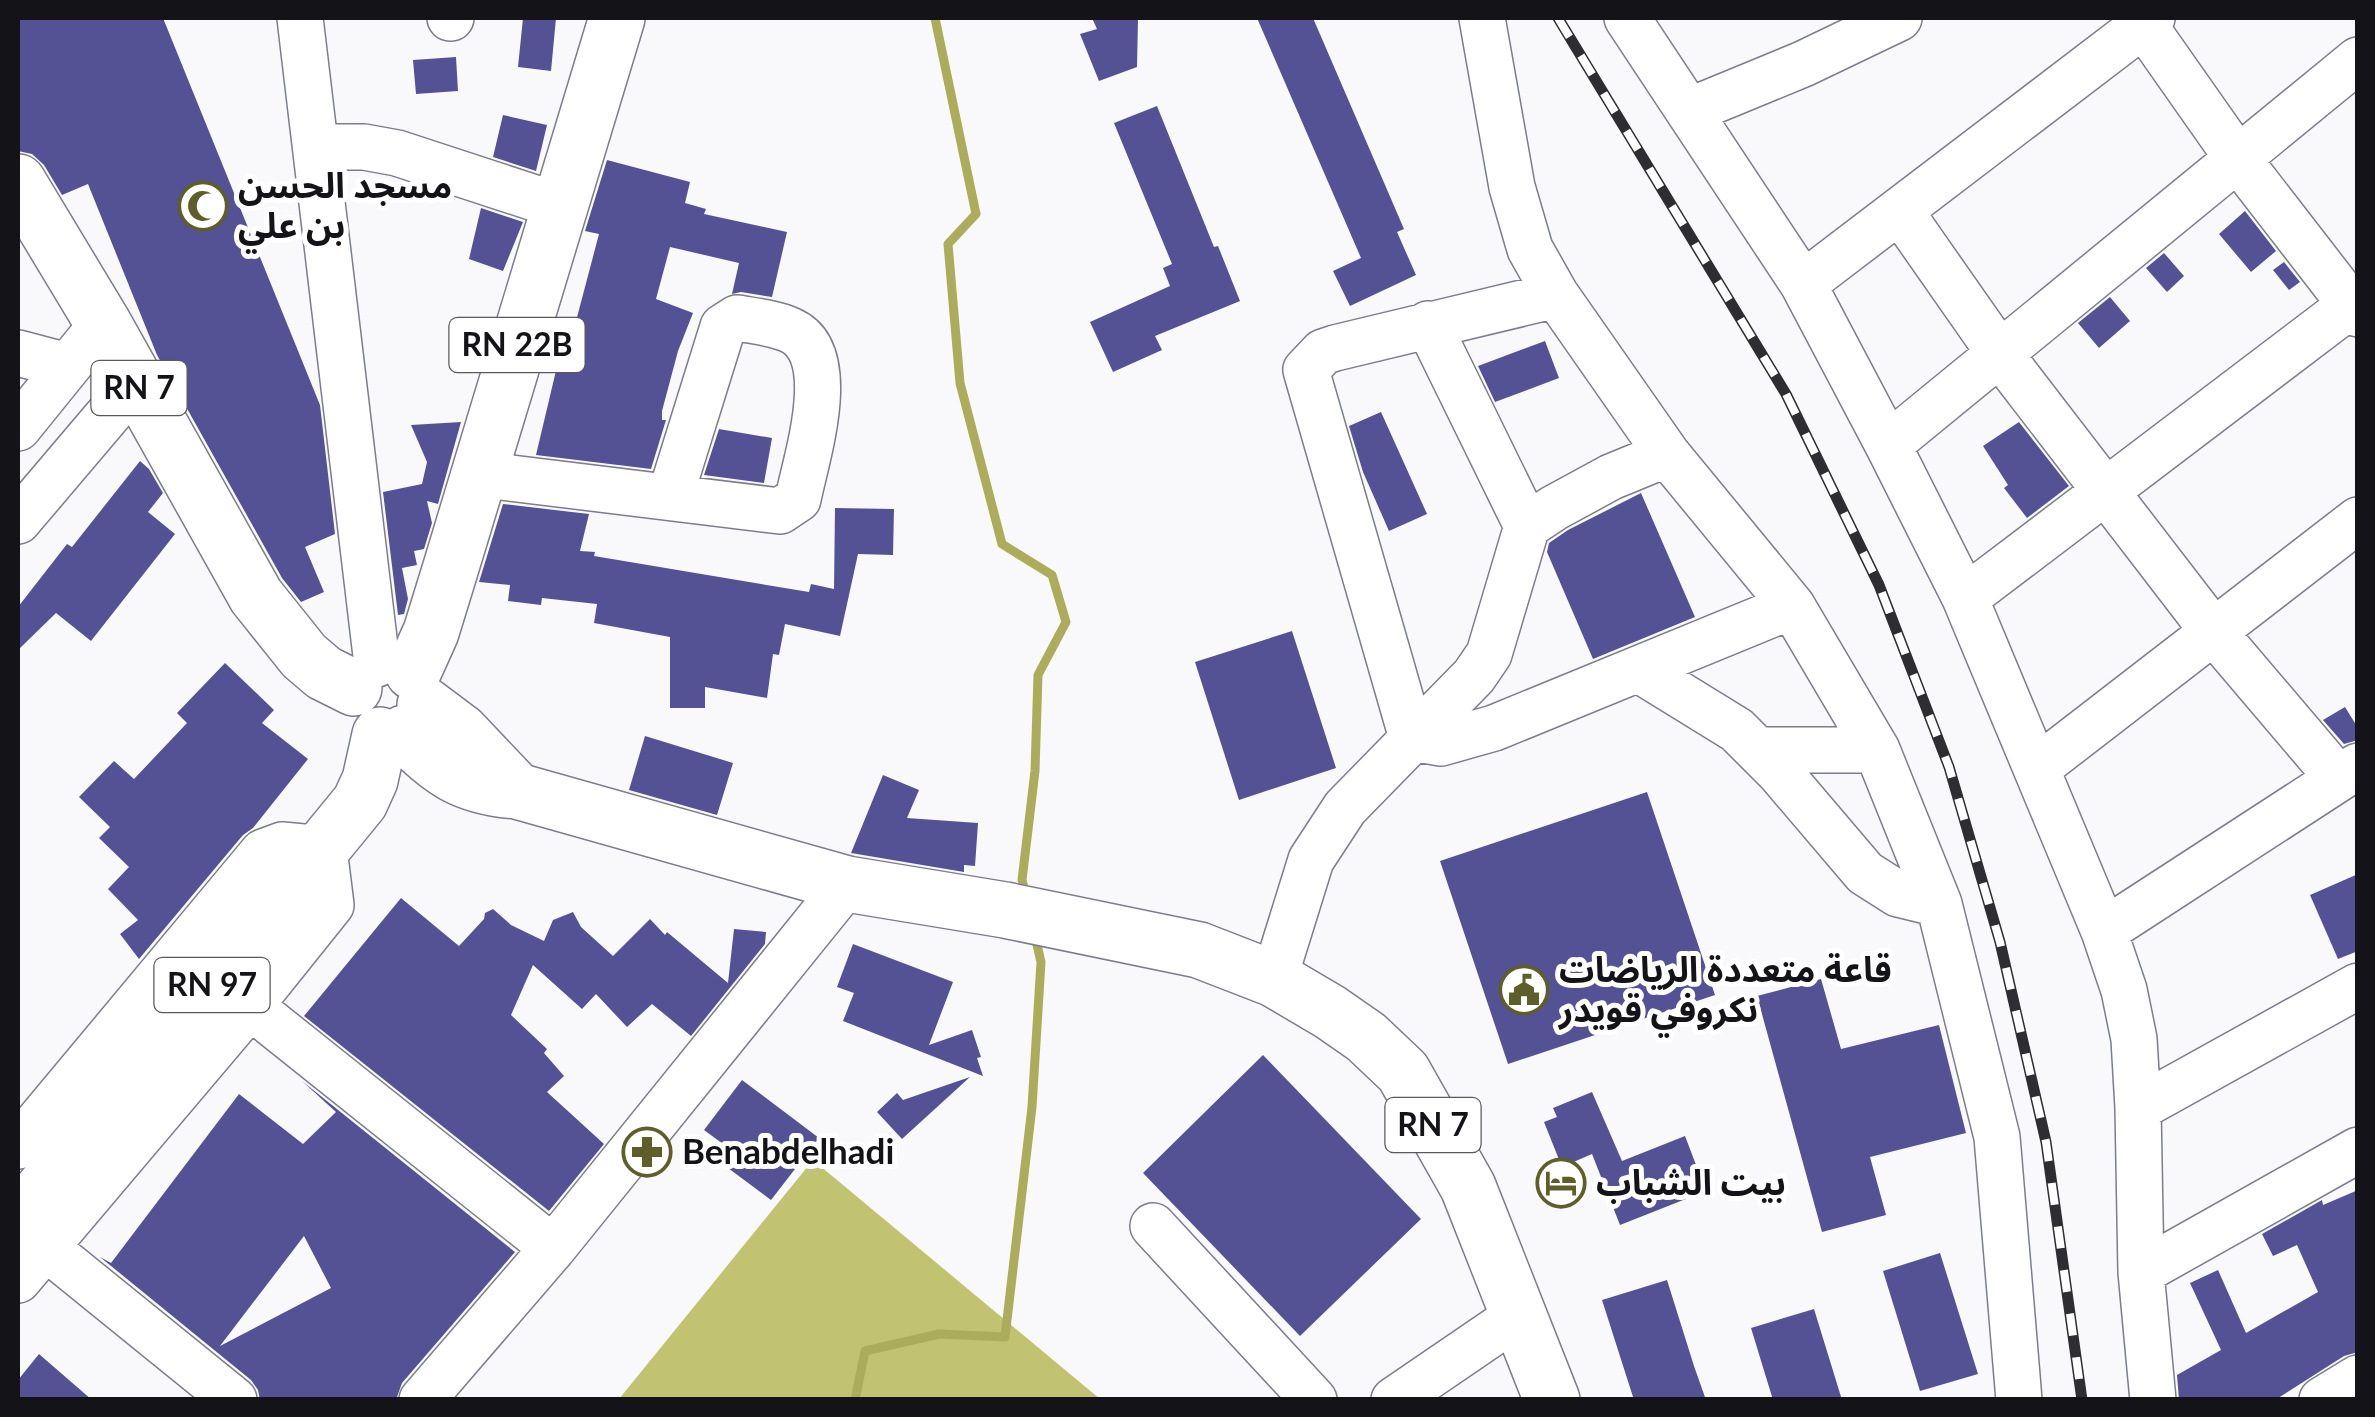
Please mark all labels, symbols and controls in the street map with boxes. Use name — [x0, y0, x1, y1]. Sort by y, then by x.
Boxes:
place label: مسجد الحسن بن علي — [238, 163, 452, 254]
mosque icon: مسجد الحسن بن علي — [177, 180, 229, 232]
road number: RN 22B — [450, 318, 584, 372]
road number: RN 7 — [92, 361, 186, 415]
place label: قاعة متعددة الرياضات نكروفي قويدر — [1557, 947, 1892, 1038]
road number: RN 97 — [154, 958, 270, 1012]
public building icon: قاعة متعددة الرياضات نكروفي قويدر — [1498, 964, 1550, 1016]
road number: RN 7 — [1386, 1098, 1480, 1152]
pharmacy icon: Benabdelhadi — [621, 1126, 673, 1178]
place label: Benabdelhadi — [682, 1129, 894, 1171]
hotel icon: بيت الشباب — [1535, 1157, 1587, 1209]
place label: بيت الشباب — [1596, 1160, 1786, 1204]

